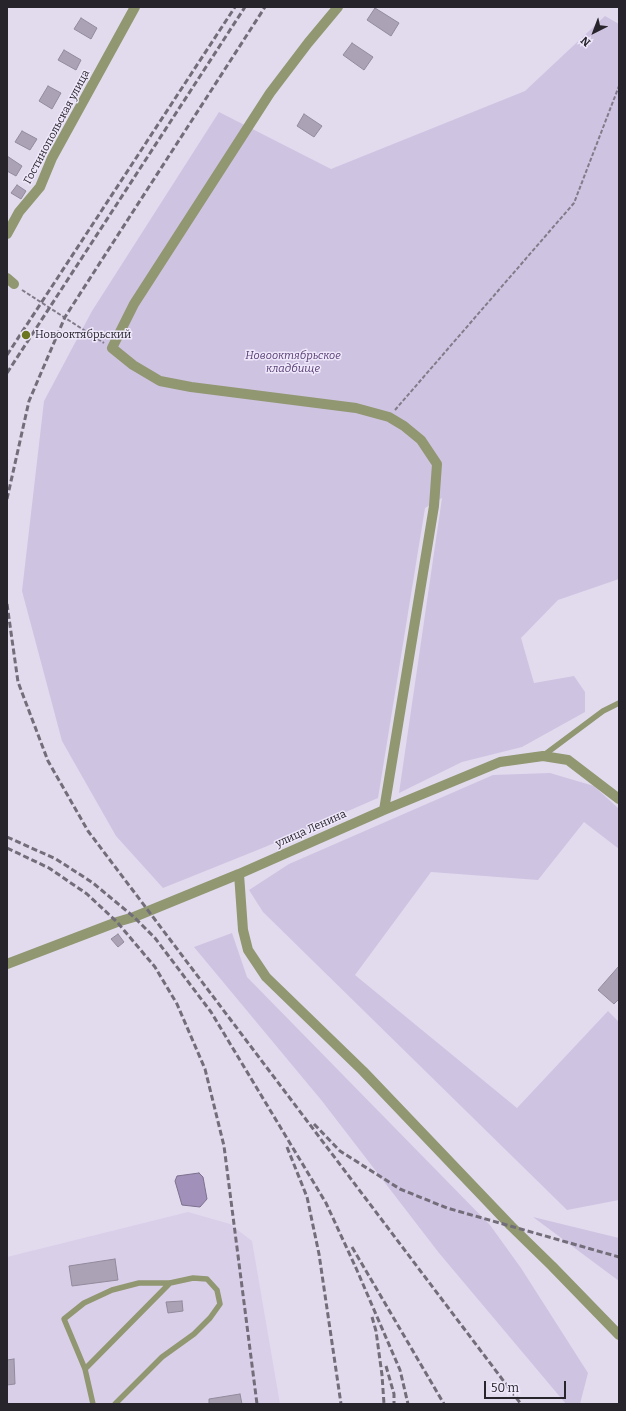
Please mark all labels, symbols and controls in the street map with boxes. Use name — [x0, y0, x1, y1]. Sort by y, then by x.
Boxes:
north arrow — [574, 12, 614, 52]
text: N — [578, 34, 593, 49]
street label: Гостинопольская улица — [21, 68, 93, 186]
place label: Новооктябрьский — [35, 328, 131, 342]
marker: Новооктябрьский — [20, 329, 32, 341]
park label: Новооктябрьское кладбище — [245, 349, 341, 375]
street label: улица Ленина — [274, 808, 348, 850]
scale bar — [486, 1373, 568, 1399]
text: 50 m — [491, 1381, 519, 1395]

